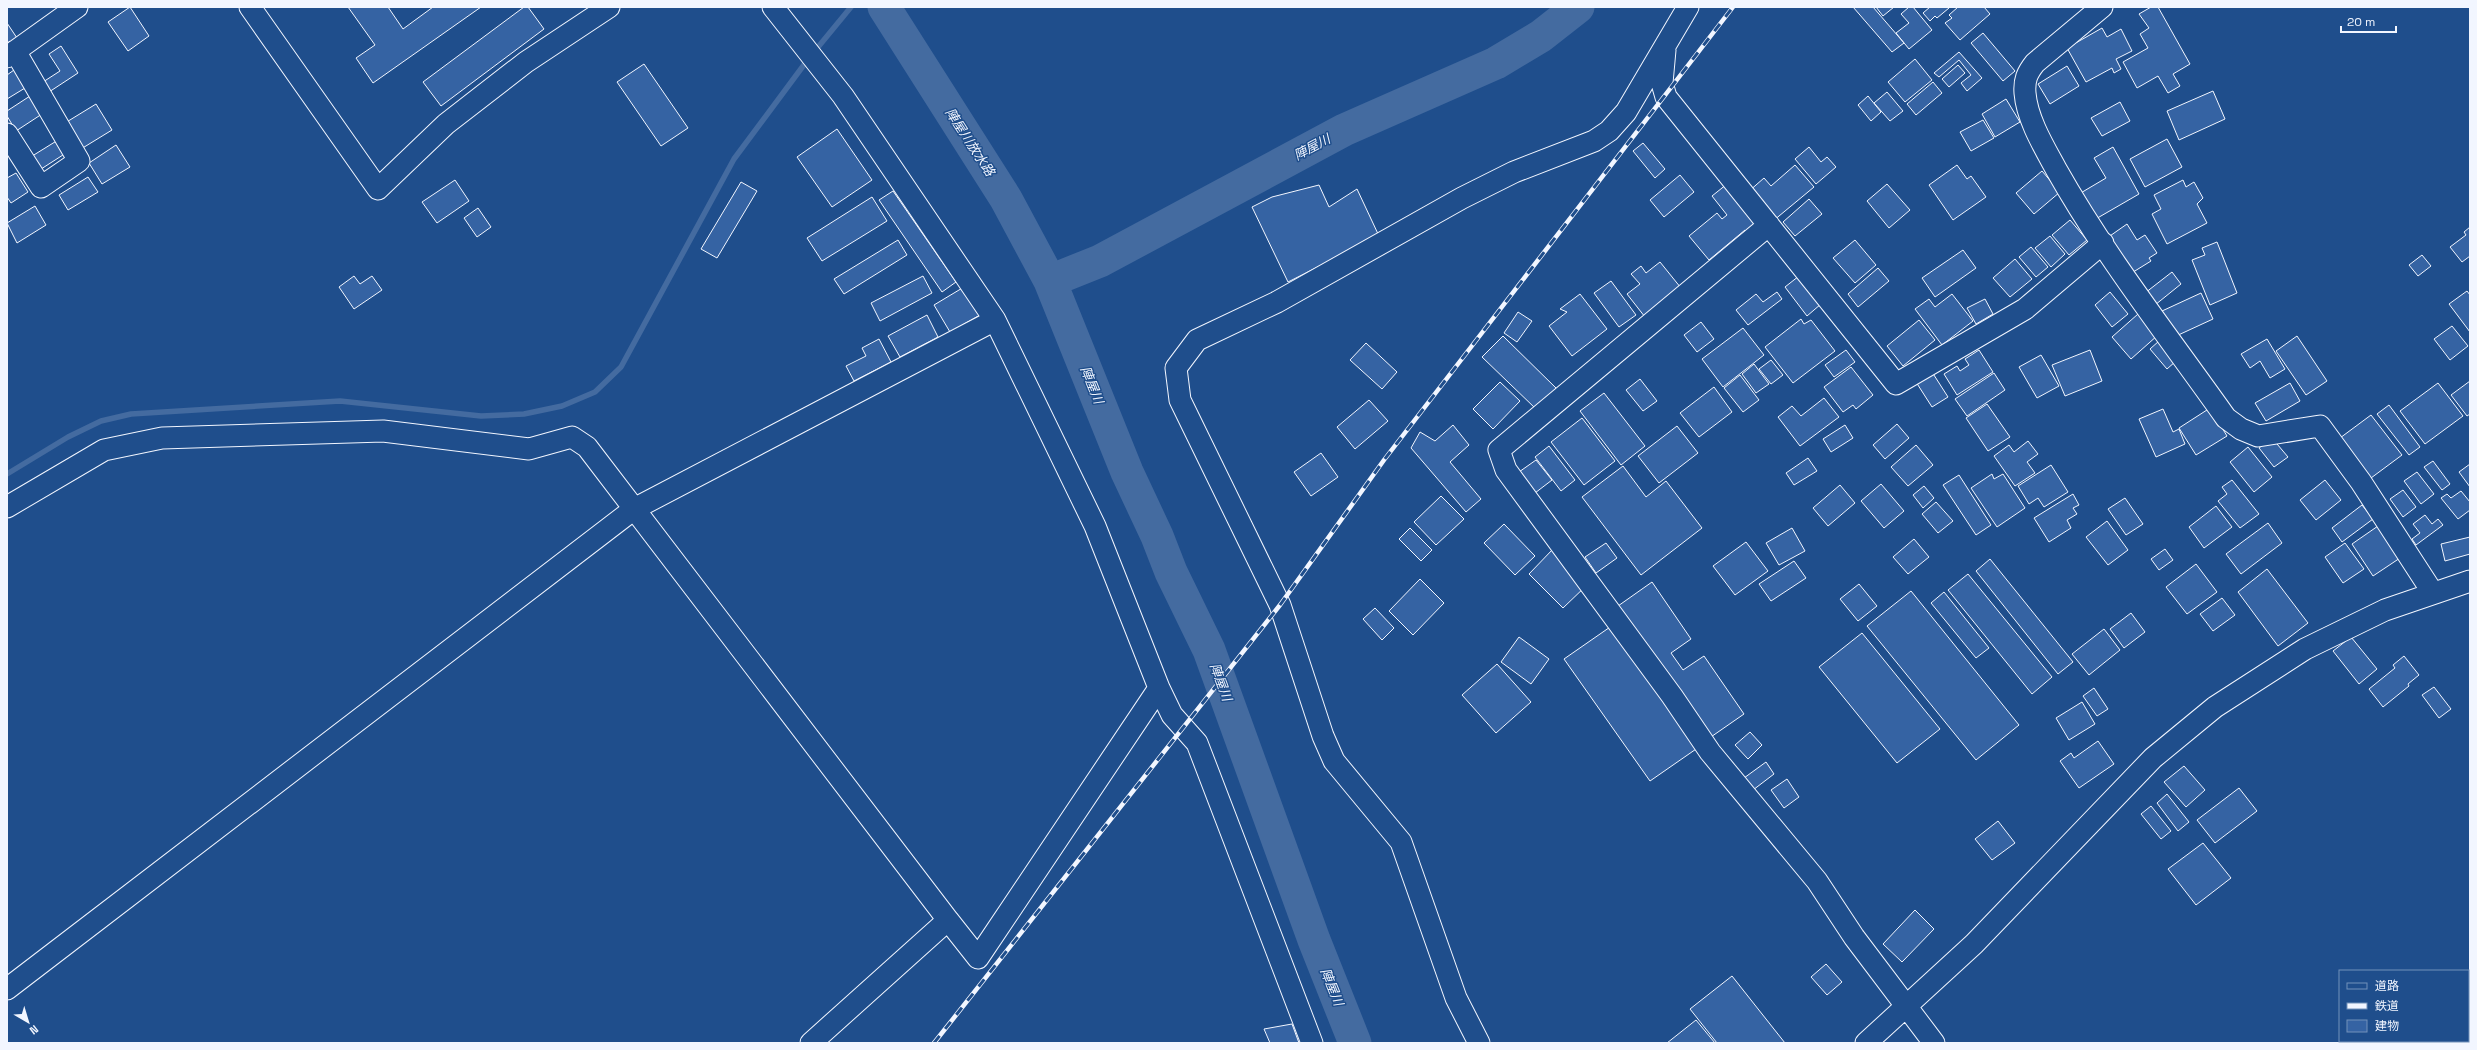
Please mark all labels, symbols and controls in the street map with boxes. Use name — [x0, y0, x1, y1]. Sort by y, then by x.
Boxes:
scale bar — [2341, 8, 2396, 34]
text: 20 m — [2347, 14, 2375, 30]
water label: 陣屋川放水路 — [942, 105, 999, 180]
water label: 陣屋川 — [1291, 129, 1335, 164]
water label: 陣屋川 — [1077, 364, 1108, 408]
water label: 陣屋川 — [1206, 661, 1236, 705]
water label: 陣屋川 — [1317, 966, 1348, 1010]
legend — [2339, 970, 2469, 1042]
text: 道路 — [2375, 978, 2399, 994]
text: 鉄道 — [2375, 998, 2399, 1014]
north arrow — [8, 1002, 48, 1042]
text: 建物 — [2375, 1018, 2399, 1034]
text: N — [27, 1022, 41, 1038]

